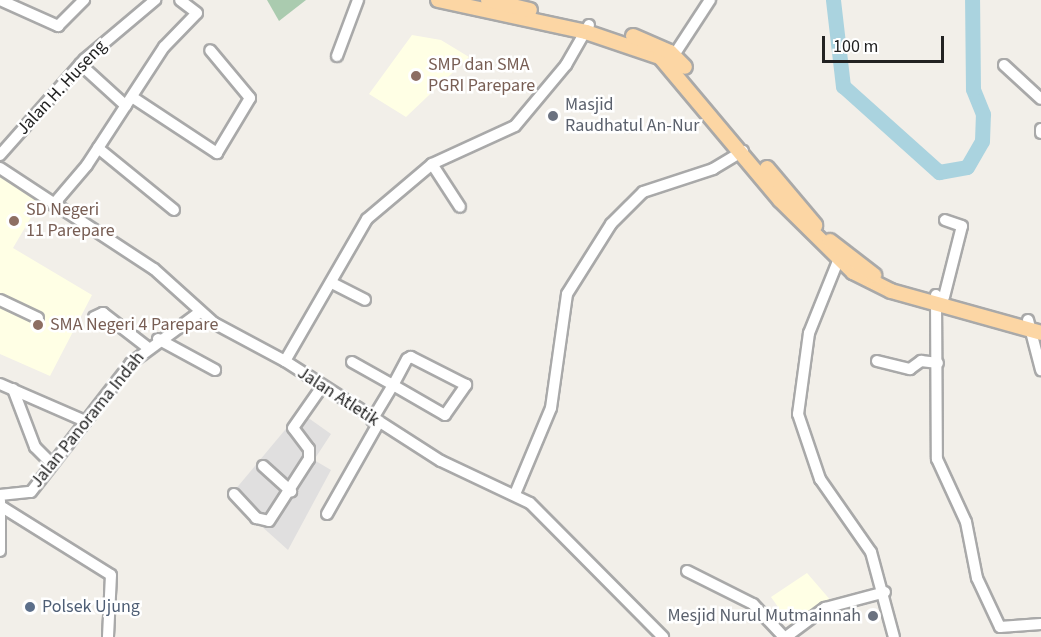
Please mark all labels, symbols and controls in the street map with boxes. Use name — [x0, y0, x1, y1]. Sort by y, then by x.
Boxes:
scale bar — [825, 24, 946, 62]
text: 100 m — [833, 34, 878, 59]
street label: Jalan H. Huseng — [13, 36, 111, 140]
place label: SMP dan SMA PGRI Parepare — [428, 55, 535, 98]
marker: SMP dan SMA PGRI Parepare — [409, 69, 423, 83]
place label: Masjid Raudhatul An-Nur — [565, 95, 700, 138]
marker: Masjid Raudhatul An-Nur — [546, 109, 560, 123]
place label: SD Negeri 11 Parepare — [26, 200, 115, 242]
marker: SD Negeri 11 Parepare — [7, 214, 21, 228]
place label: SMA Negeri 4 Parepare — [50, 314, 218, 336]
marker: SMA Negeri 4 Parepare — [31, 318, 45, 332]
street label: Jalan Panorama Indah — [26, 348, 150, 492]
street label: Jalan Atletik — [293, 363, 383, 431]
place label: Polsek Ujung — [42, 596, 140, 618]
marker: Polsek Ujung — [23, 600, 37, 614]
place label: Mesjid Nurul Mutmainnah — [667, 605, 861, 627]
marker: Mesjid Nurul Mutmainnah — [866, 609, 880, 623]

